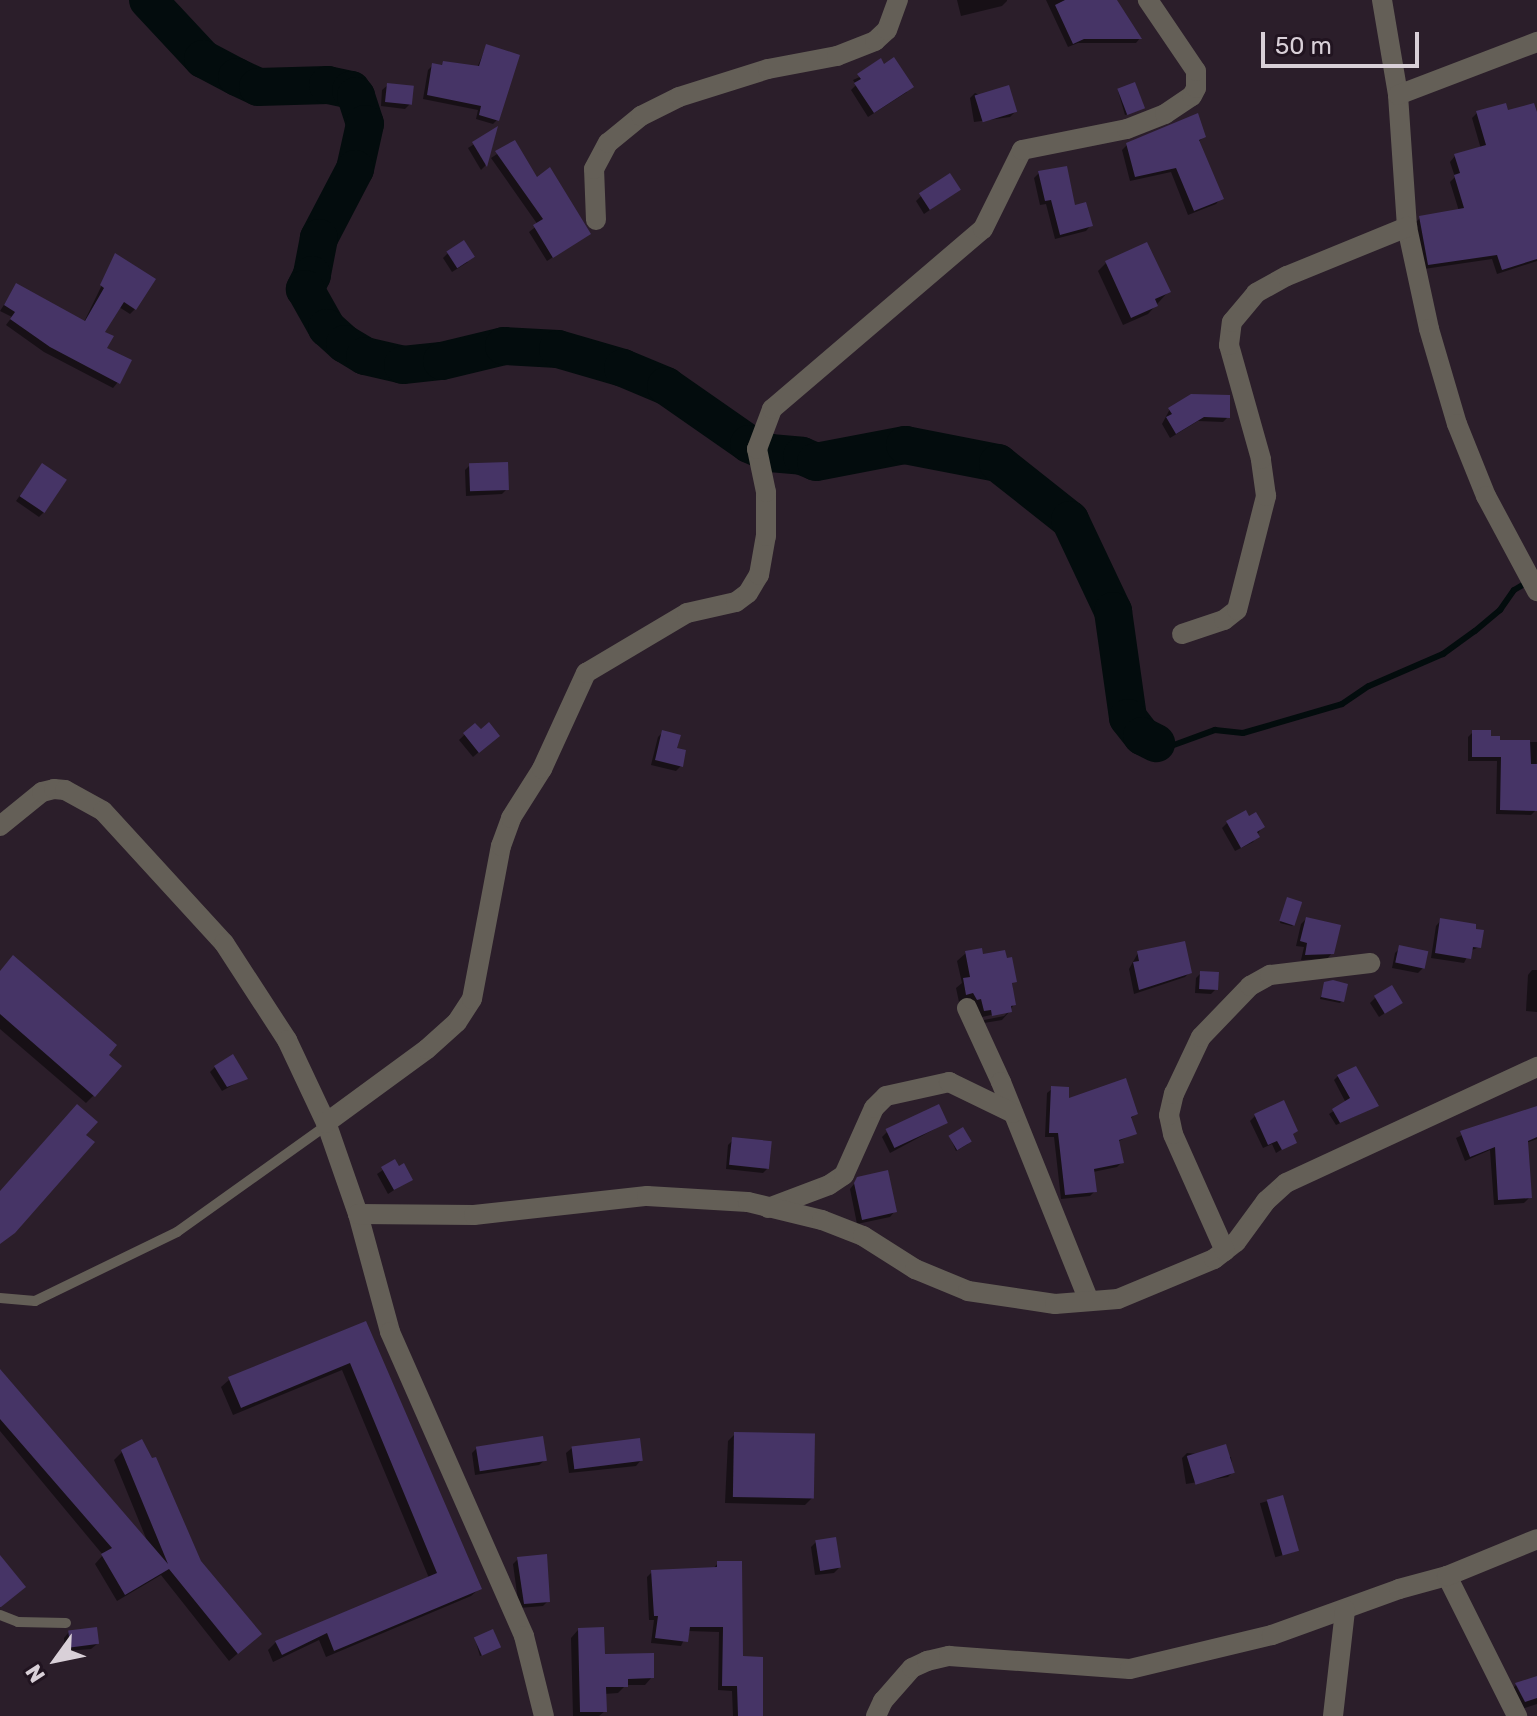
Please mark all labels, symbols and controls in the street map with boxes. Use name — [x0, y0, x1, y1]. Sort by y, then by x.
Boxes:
scale bar — [1265, 16, 1423, 66]
text: 50 m — [1275, 32, 1332, 60]
north arrow — [16, 1620, 96, 1700]
text: N — [20, 1659, 51, 1687]

